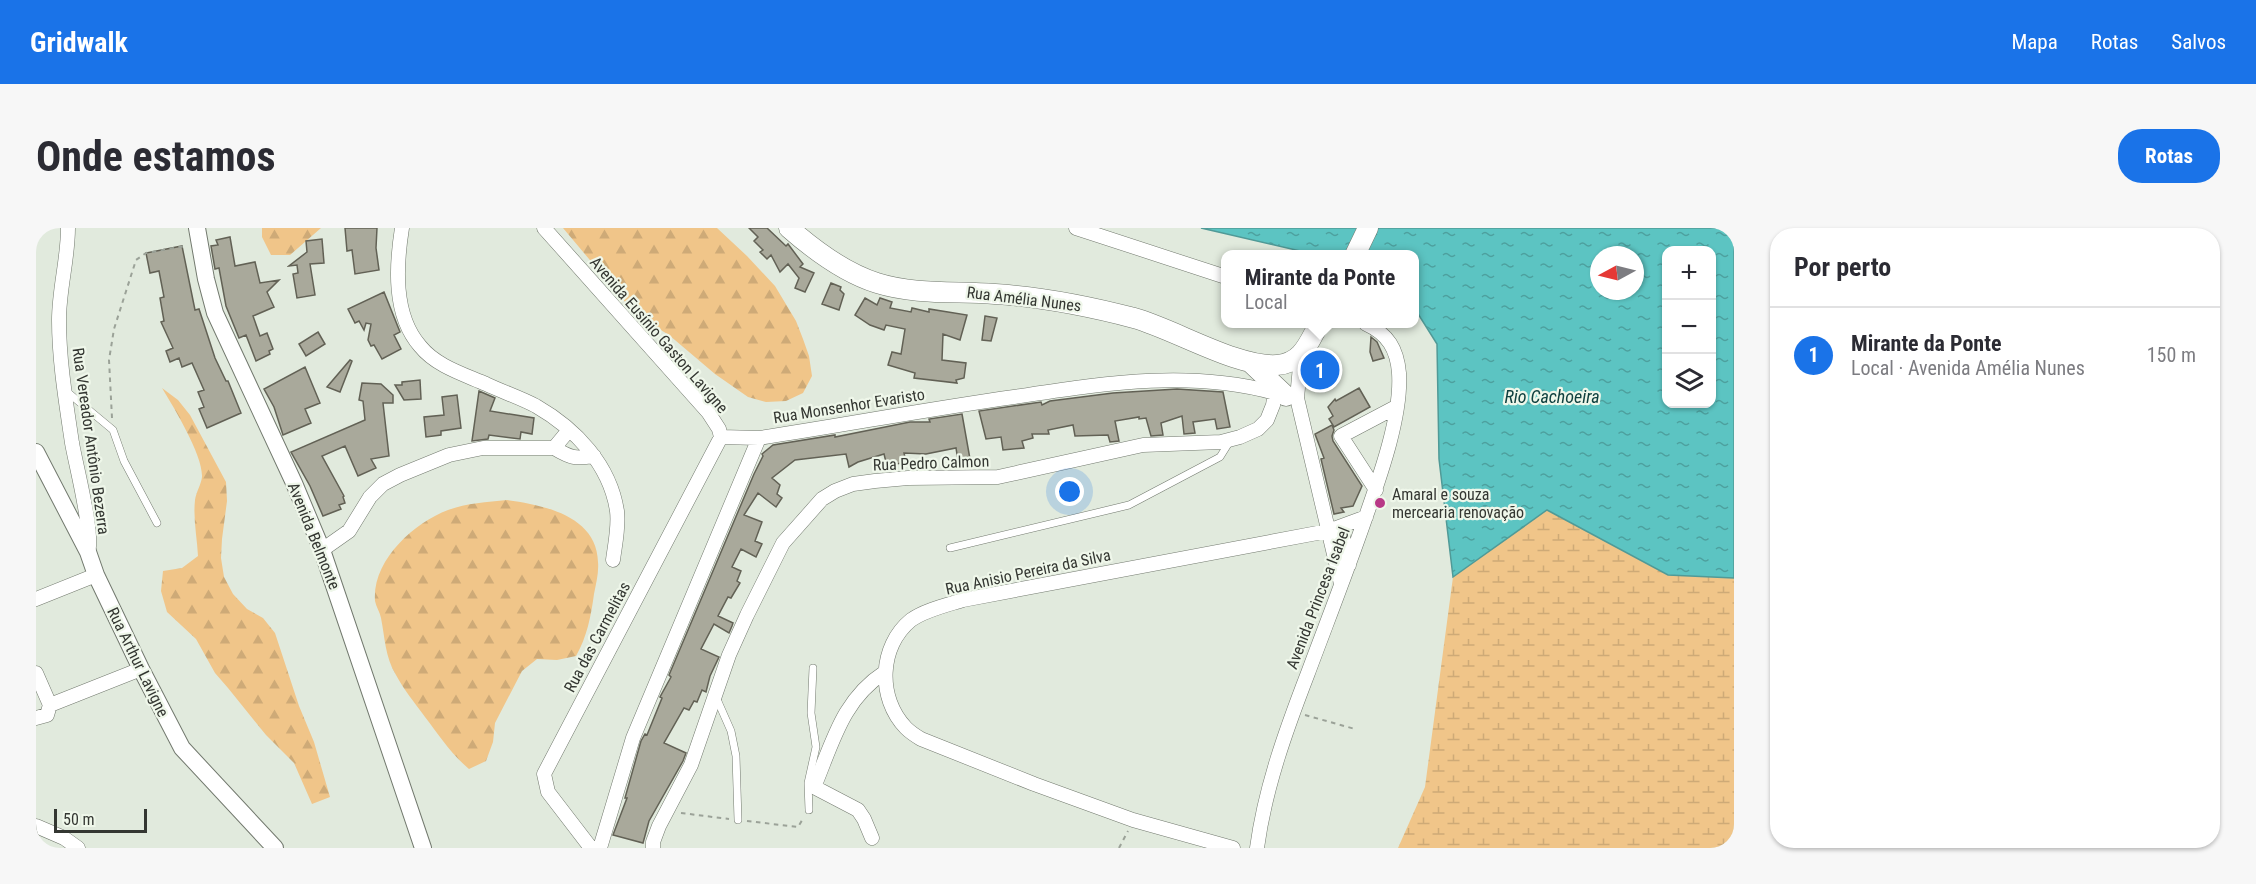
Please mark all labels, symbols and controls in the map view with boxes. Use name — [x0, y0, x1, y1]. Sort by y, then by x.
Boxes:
text: Gridwalk — [30, 26, 128, 59]
text: Mapa — [2011, 30, 2058, 54]
text: Rotas — [2091, 30, 2138, 54]
text: Salvos — [2171, 30, 2226, 54]
button: Rotas — [2118, 129, 2220, 183]
text: Onde estamos — [36, 132, 276, 181]
north arrow — [1590, 246, 1644, 300]
map controls — [1662, 246, 1716, 408]
button: + — [1662, 246, 1716, 300]
popup — [1221, 250, 1419, 328]
text: Por perto — [1794, 252, 1891, 282]
street label: Avenida Eusínio Gaston Lavigne — [586, 253, 732, 417]
text: Mirante da Ponte — [1245, 265, 1395, 290]
street label: Rua Amélia Nunes — [966, 283, 1082, 315]
text: Local — [1245, 290, 1288, 314]
button: − — [1662, 300, 1716, 354]
text: Mirante da Ponte — [1851, 331, 2001, 356]
text: 1 — [1808, 343, 1819, 367]
text: 150 m — [2147, 343, 2196, 367]
street label: Rua Vereador Antônio Bezerra — [68, 346, 114, 536]
pin: 1 — [1300, 348, 1340, 392]
button: layers — [1662, 354, 1716, 408]
text: Local · Avenida Amélia Nunes — [1851, 356, 2085, 380]
street label: Rua Monsenhor Evaristo — [772, 385, 926, 427]
water label: Rio Cachoeira — [1504, 386, 1600, 407]
street label: Rua Pedro Calmon — [872, 451, 990, 475]
your location — [1055, 477, 1084, 506]
street label: Avenida Belmonte — [284, 480, 344, 592]
place label: Amaral e souza mercearia renovação — [1392, 485, 1524, 522]
marker: Amaral e souza mercearia renovação — [1373, 496, 1387, 510]
street label: Avenida Princesa Isabel — [1282, 524, 1354, 672]
street label: Rua Anisio Pereira da Silva — [944, 545, 1112, 599]
street label: Rua das Carmelitas — [560, 579, 634, 695]
street label: Rua Arthur Lavigne — [103, 604, 173, 720]
scale bar — [54, 806, 147, 834]
text: 50 m — [63, 810, 95, 829]

